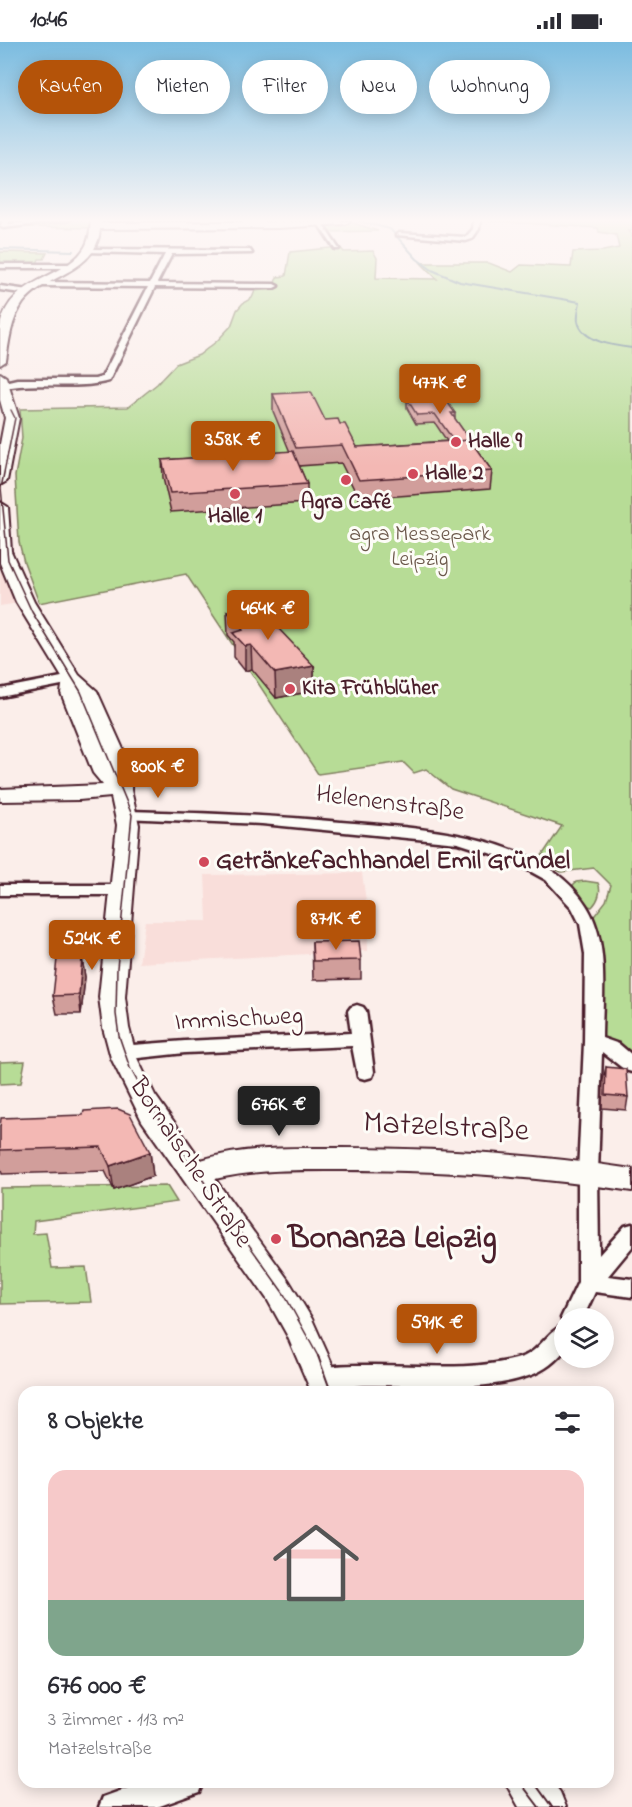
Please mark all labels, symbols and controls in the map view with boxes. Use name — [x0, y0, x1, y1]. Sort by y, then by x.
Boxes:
text: 10:46 — [30, 5, 67, 37]
chip: Kaufen — [18, 60, 123, 114]
chip: Mieten — [135, 60, 230, 114]
chip: Filter — [242, 60, 328, 114]
chip: Neu — [340, 60, 417, 114]
chip: Wohnung — [429, 60, 550, 114]
pin: 477K € — [391, 364, 489, 415]
text: 477K € — [413, 369, 467, 398]
pin: 358K € — [184, 421, 282, 472]
text: 358K € — [205, 426, 261, 455]
place label: Halle 9 — [468, 426, 522, 458]
marker: Halle 9 — [449, 435, 463, 449]
place label: Halle 2 — [425, 458, 483, 490]
marker: Halle 2 — [406, 467, 420, 481]
marker: Agra Café — [339, 473, 353, 487]
marker: Halle 1 — [228, 487, 242, 501]
place label: Agra Café — [301, 487, 392, 520]
place label: Halle 1 — [208, 501, 262, 533]
park label: agra Messepark Leipzig — [349, 519, 491, 577]
pin: 464K € — [219, 590, 317, 641]
text: 464K € — [241, 595, 295, 624]
place label: Kita Frühblüher — [302, 673, 439, 705]
marker: Kita Frühblüher — [283, 682, 297, 696]
pin: 800K € — [109, 748, 207, 799]
text: 800K € — [131, 753, 185, 782]
street label: Helenenstraße — [314, 776, 467, 832]
place label: Getränkefachhandel Emil Gründel — [216, 843, 570, 881]
marker: Getränkefachhandel Emil Gründel — [197, 855, 211, 869]
pin: 871K € — [287, 900, 385, 951]
text: 871K € — [311, 905, 361, 934]
pin: 524K € — [43, 920, 141, 971]
text: 524K € — [63, 925, 121, 954]
street label: Immischweg — [174, 998, 304, 1042]
street label: Bornaische Straße — [118, 1069, 261, 1256]
pin: 676K € — [230, 1086, 328, 1137]
text: 676K € — [252, 1091, 306, 1120]
street label: Matzelstraße — [362, 1100, 531, 1156]
place label: Bonanza Leipzig — [286, 1216, 497, 1264]
marker: Bonanza Leipzig — [269, 1232, 283, 1246]
pin: 591K € — [388, 1304, 486, 1355]
map controls — [554, 1308, 614, 1368]
button: layers — [554, 1308, 614, 1368]
text: 591K € — [411, 1309, 463, 1338]
text: 8 Objekte — [48, 1403, 143, 1441]
icon: filters — [551, 1406, 584, 1439]
icon: home — [262, 1509, 370, 1617]
text: 676 000 € — [48, 1668, 146, 1706]
text: 3 Zimmer · 113 m² — [48, 1706, 184, 1735]
text: Matzelstraße — [48, 1735, 152, 1764]

